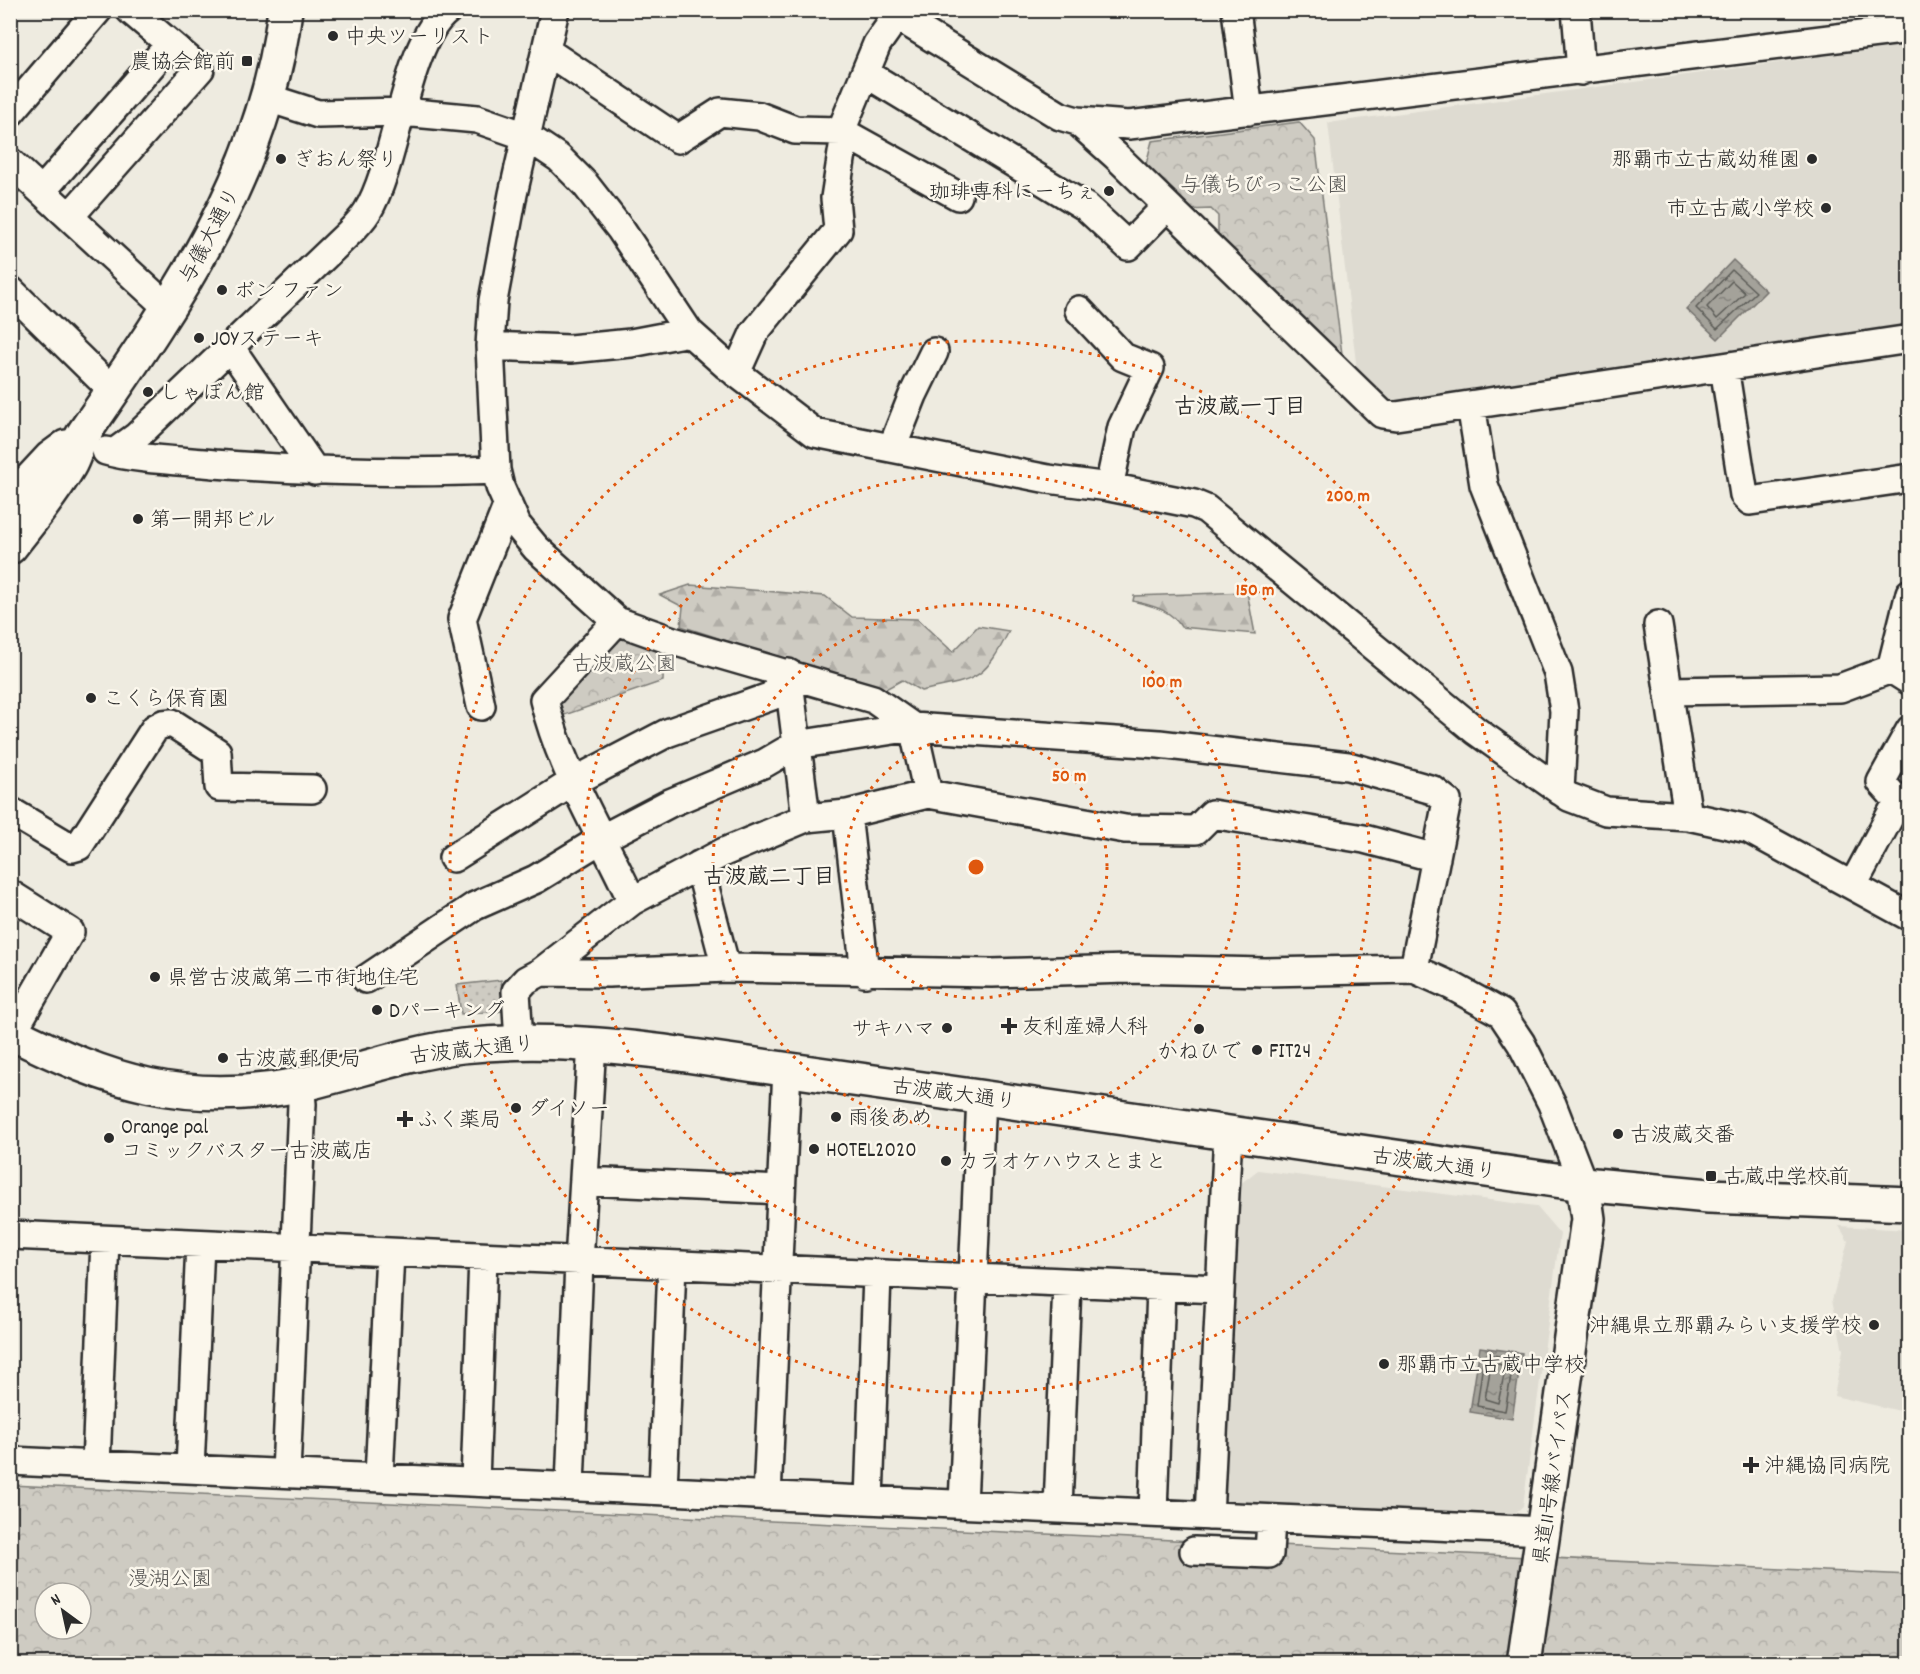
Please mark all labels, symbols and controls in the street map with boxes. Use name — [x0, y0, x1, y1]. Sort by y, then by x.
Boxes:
place label: 中央ツーリスト — [345, 24, 494, 54]
marker: 中央ツーリスト — [326, 29, 340, 43]
place label: 農協会館前 — [130, 49, 235, 79]
marker: 農協会館前 — [240, 54, 254, 68]
place label: ぎおん祭り — [293, 147, 398, 177]
place label: 那覇市立古蔵幼稚園 — [1611, 147, 1800, 177]
marker: ぎおん祭り — [274, 152, 288, 166]
marker: 那覇市立古蔵幼稚園 — [1805, 152, 1819, 166]
park label: 与儀ちびっこ公園 — [1180, 172, 1348, 202]
place label: 珈琲専科にーちぇ — [929, 179, 1097, 209]
street label: 与儀大通り — [174, 183, 250, 290]
marker: 珈琲専科にーちぇ — [1102, 184, 1116, 198]
place label: 市立古蔵小学校 — [1667, 196, 1814, 226]
marker: 市立古蔵小学校 — [1819, 201, 1833, 215]
place label: ボン ファン — [234, 278, 344, 308]
marker: ボン ファン — [215, 283, 229, 297]
place label: JOYステーキ — [211, 326, 324, 356]
marker: JOYステーキ — [192, 331, 206, 345]
place label: しゃぼん館 — [160, 380, 265, 410]
marker: しゃぼん館 — [141, 385, 155, 399]
district label: 古波蔵一丁目 — [1174, 393, 1306, 424]
text: 200 m — [1326, 485, 1370, 510]
place label: 第一開邦ビル — [150, 507, 276, 537]
marker: 第一開邦ビル — [131, 512, 145, 526]
text: 150 m — [1236, 579, 1274, 604]
park label: 古波蔵公園 — [572, 651, 677, 681]
text: 100 m — [1142, 671, 1182, 696]
place label: こくら保育園 — [103, 686, 229, 716]
marker: こくら保育園 — [84, 691, 98, 705]
text: 50 m — [1052, 765, 1086, 790]
centre of rings — [966, 857, 986, 877]
district label: 古波蔵二丁目 — [703, 863, 835, 894]
place label: 県営古波蔵第二市街地住宅 — [167, 965, 419, 995]
marker: 県営古波蔵第二市街地住宅 — [148, 970, 162, 984]
place label: Dパーキング — [389, 998, 505, 1028]
marker: Dパーキング — [370, 1003, 384, 1017]
place label: 友利産婦人科 — [1022, 1014, 1148, 1044]
place label: サキハマ — [851, 1016, 935, 1046]
marker: 友利産婦人科 — [1000, 1017, 1018, 1035]
marker: サキハマ — [940, 1021, 954, 1035]
marker: かねひで — [1192, 1022, 1206, 1036]
street label: 古波蔵大通り — [408, 1030, 537, 1073]
place label: FIT24 — [1269, 1038, 1311, 1068]
place label: かねひで — [1157, 1039, 1241, 1069]
marker: FIT24 — [1250, 1043, 1264, 1057]
place label: 古波蔵郵便局 — [235, 1046, 361, 1076]
marker: 古波蔵郵便局 — [216, 1051, 230, 1065]
street label: 古波蔵大通り — [889, 1072, 1018, 1120]
place label: ダイソー — [528, 1096, 610, 1126]
marker: ダイソー — [509, 1101, 523, 1115]
place label: 雨後あめ — [848, 1105, 932, 1135]
place label: ふく薬局 — [417, 1107, 501, 1137]
marker: 雨後あめ — [829, 1110, 843, 1124]
marker: ふく薬局 — [398, 1112, 412, 1126]
place label: Orange pal コミックバスター古波蔵店 — [121, 1114, 373, 1168]
place label: 古波蔵交番 — [1630, 1122, 1735, 1152]
marker: 古波蔵交番 — [1611, 1127, 1625, 1141]
marker: Orange pal コミックバスター古波蔵店 — [102, 1131, 116, 1145]
place label: HOTEL2020 — [826, 1137, 917, 1167]
marker: HOTEL2020 — [807, 1142, 821, 1156]
street label: 古波蔵大通り — [1369, 1142, 1498, 1190]
place label: カラオケハウスとまと — [958, 1149, 1166, 1179]
marker: カラオケハウスとまと — [939, 1154, 953, 1168]
place label: 古蔵中学校前 — [1723, 1164, 1849, 1194]
marker: 古蔵中学校前 — [1704, 1169, 1718, 1183]
place label: 沖縄県立那覇みらい支援学校 — [1589, 1313, 1862, 1343]
marker: 沖縄県立那覇みらい支援学校 — [1867, 1318, 1881, 1332]
place label: 那覇市立古蔵中学校 — [1396, 1352, 1585, 1382]
marker: 那覇市立古蔵中学校 — [1377, 1357, 1391, 1371]
street label: 県道11号線バイパス — [1528, 1388, 1582, 1567]
place label: 沖縄協同病院 — [1764, 1453, 1890, 1483]
marker: 沖縄協同病院 — [1742, 1456, 1760, 1474]
park label: 漫湖公園 — [128, 1566, 212, 1596]
north arrow — [33, 1581, 93, 1641]
text: N — [47, 1589, 66, 1612]

